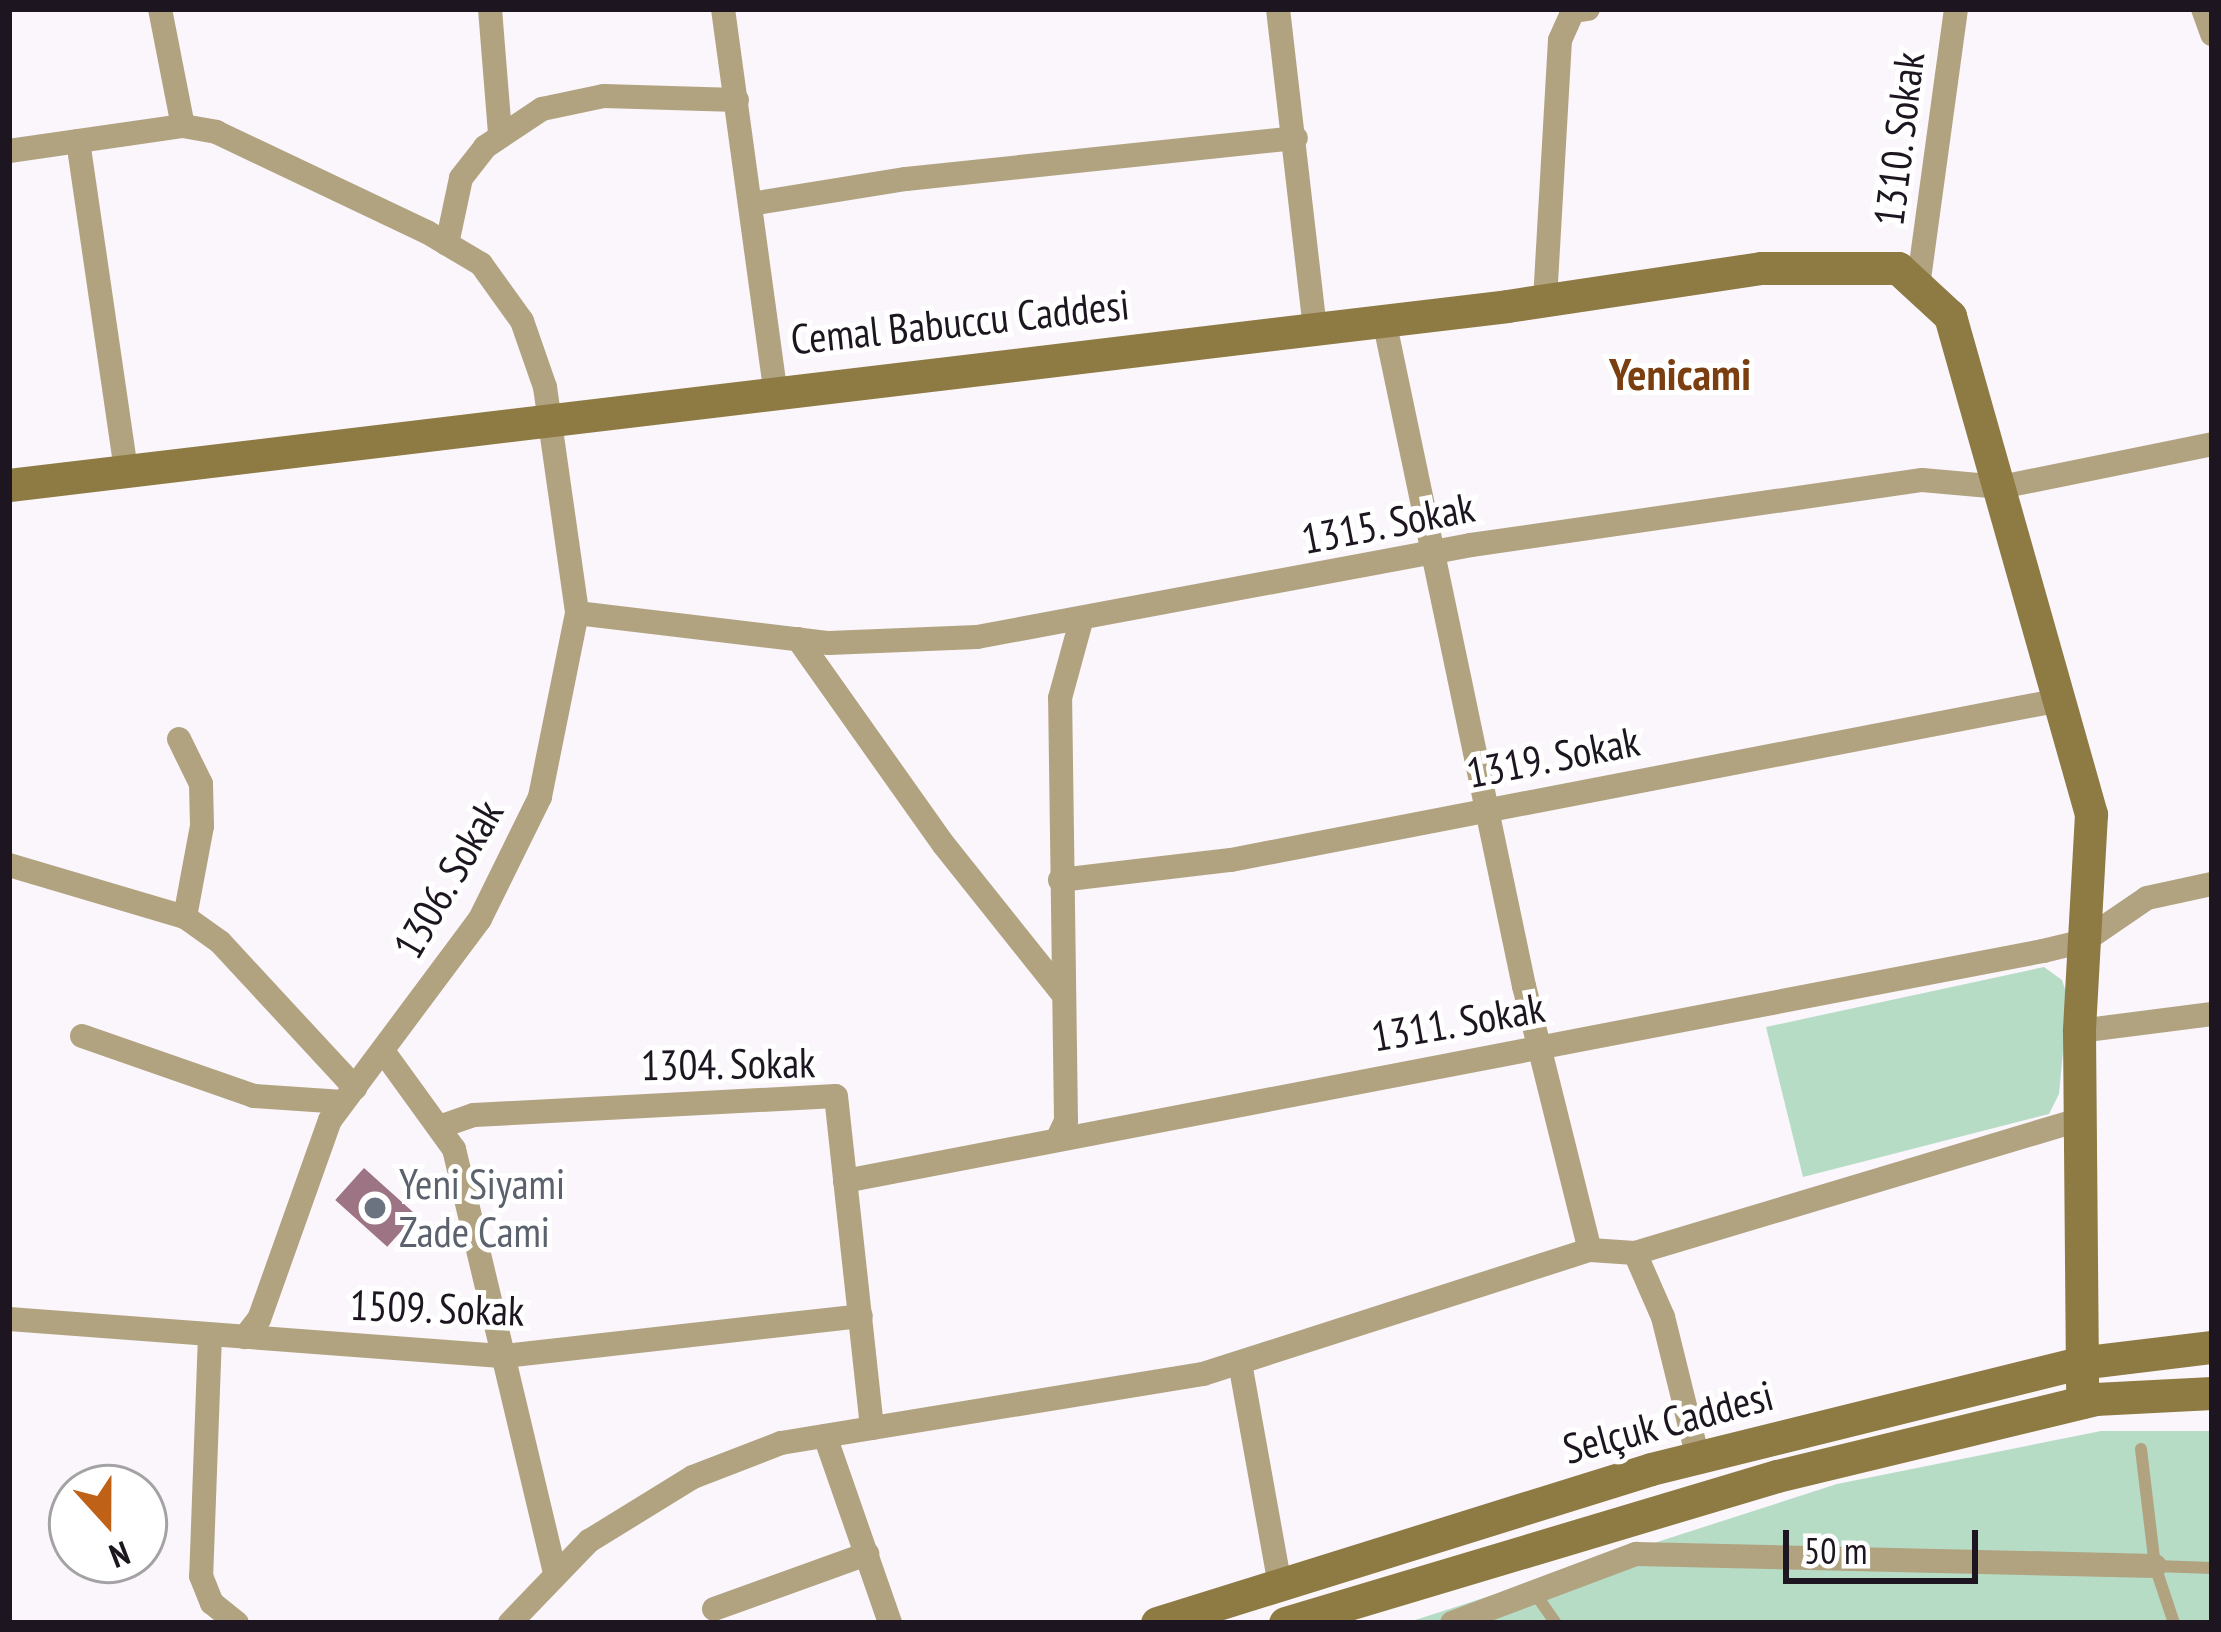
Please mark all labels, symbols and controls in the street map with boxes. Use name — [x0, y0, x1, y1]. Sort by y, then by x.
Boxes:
street label: 1310. Sokak — [1863, 48, 1935, 230]
street label: Cemal Babuccu Caddesi — [788, 279, 1132, 365]
district label: Yenicami — [1609, 347, 1751, 401]
street label: 1315. Sokak — [1296, 481, 1480, 565]
street label: 1319. Sokak — [1461, 715, 1645, 799]
street label: 1306. Sokak — [382, 790, 514, 968]
street label: 1311. Sokak — [1366, 982, 1550, 1062]
street label: 1304. Sokak — [639, 1037, 817, 1091]
place label: Yeni Siyami Zade Cami — [399, 1159, 565, 1258]
marker: Yeni Siyami Zade Cami — [362, 1195, 388, 1221]
street label: 1509. Sokak — [347, 1280, 527, 1336]
street label: Selçuk Caddesi — [1557, 1370, 1779, 1474]
north arrow — [48, 1464, 168, 1584]
scale bar — [1789, 1506, 1984, 1580]
text: 50 m — [1804, 1527, 1867, 1574]
text: N — [104, 1532, 136, 1579]

